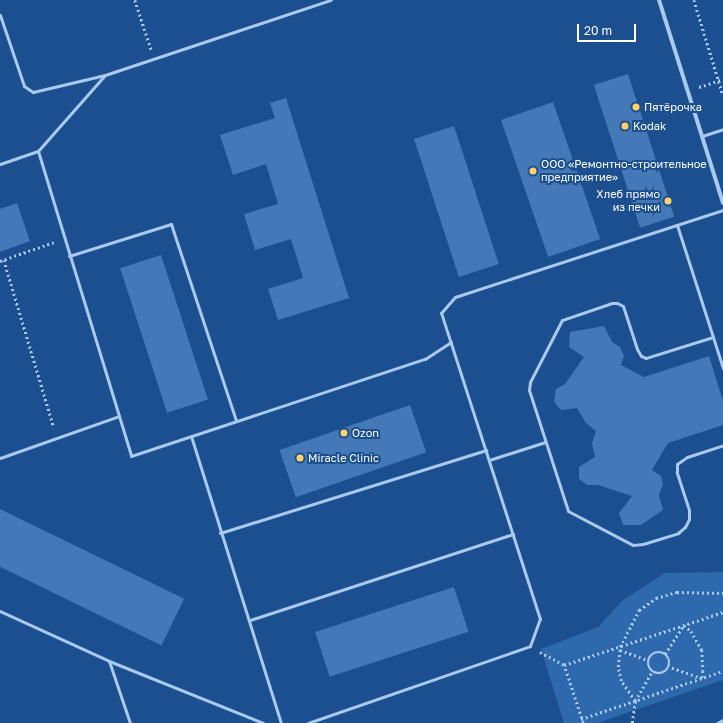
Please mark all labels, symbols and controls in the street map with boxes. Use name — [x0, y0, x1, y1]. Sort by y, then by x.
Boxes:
scale bar — [579, 16, 638, 42]
text: 20 m — [584, 23, 612, 38]
place label: Пятёрочка — [644, 100, 702, 114]
marker: Пятёрочка — [631, 102, 641, 112]
place label: Kodak — [633, 119, 666, 133]
marker: Kodak — [620, 121, 630, 131]
place label: ООО «Ремонтно-строительное предприятие» — [541, 158, 707, 184]
marker: ООО «Ремонтно-строительное предприятие» — [528, 166, 538, 176]
place label: Хлеб прямо из печки — [596, 188, 660, 214]
marker: Хлеб прямо из печки — [663, 196, 673, 206]
place label: Ozon — [352, 426, 379, 440]
marker: Ozon — [339, 428, 349, 438]
place label: Miracle Clinic — [308, 451, 379, 465]
marker: Miracle Clinic — [295, 453, 305, 463]

